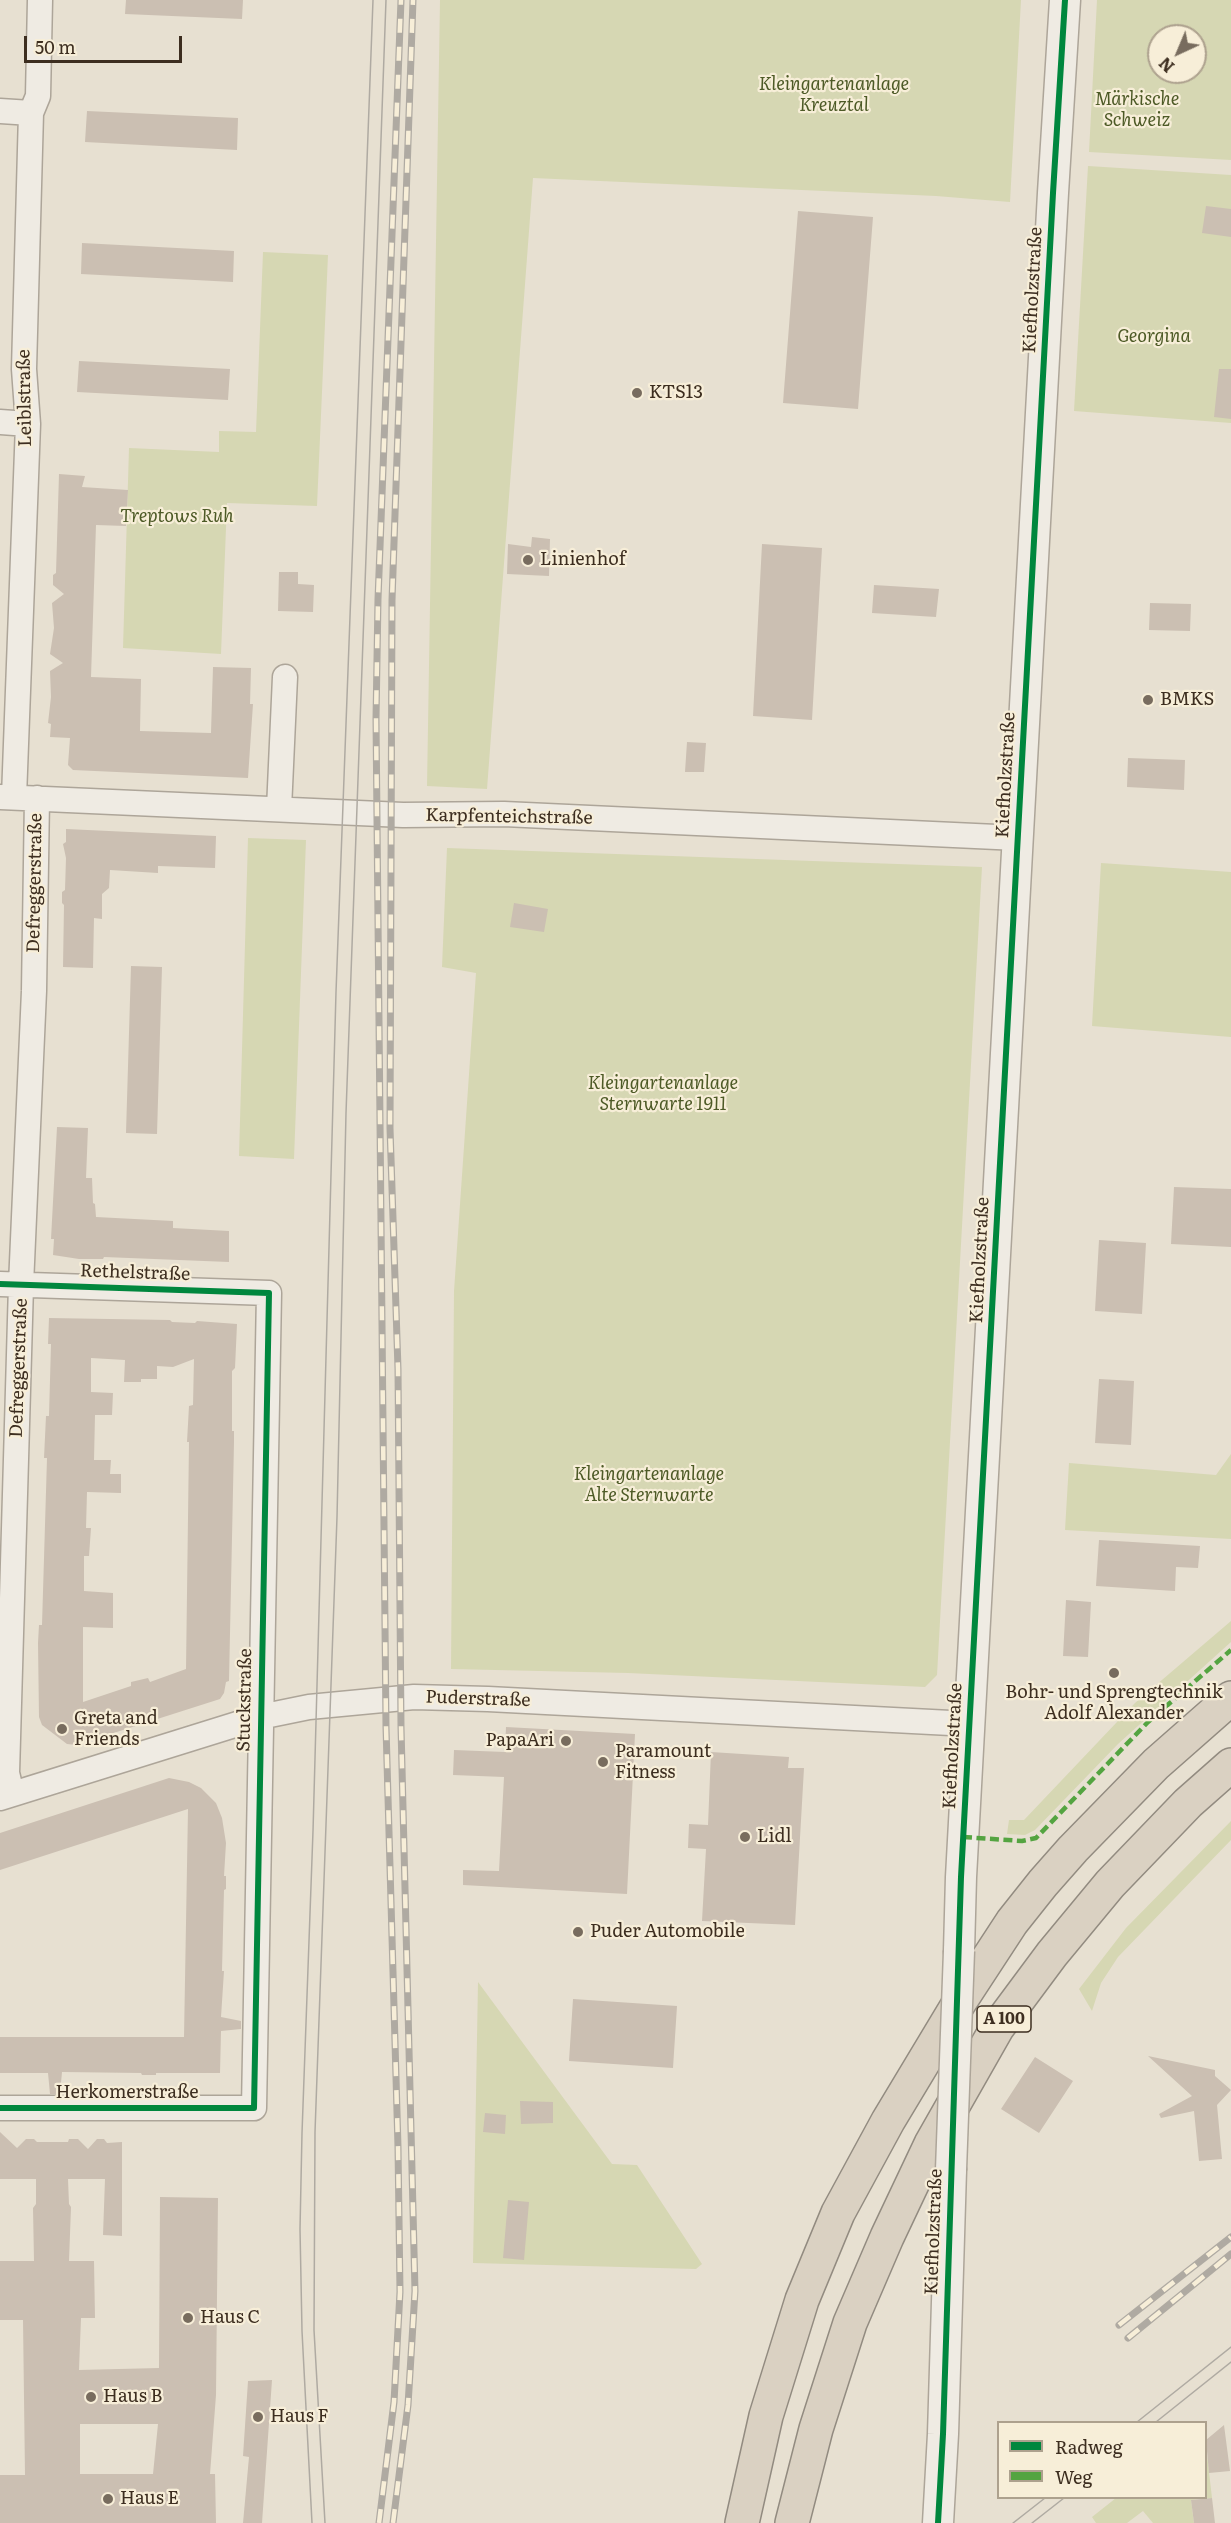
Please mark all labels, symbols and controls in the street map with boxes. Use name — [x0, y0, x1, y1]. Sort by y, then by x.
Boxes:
scale bar — [27, 24, 184, 62]
north arrow — [1147, 24, 1207, 84]
text: 50 m — [35, 33, 76, 60]
text: N — [1153, 52, 1179, 79]
park label: Kleingartenanlage Kreuztal — [759, 74, 909, 116]
park label: Märkische Schweiz — [1095, 89, 1179, 132]
street label: Kiefholzstraße — [1019, 226, 1047, 354]
park label: Georgina — [1117, 326, 1191, 348]
street label: Leiblstraße — [13, 349, 37, 447]
place label: KTS13 — [649, 382, 703, 404]
marker: KTS13 — [630, 386, 644, 400]
park label: Treptows Ruh — [120, 506, 234, 528]
place label: Linienhof — [540, 549, 626, 571]
marker: Linienhof — [521, 553, 535, 567]
place label: BMKS — [1160, 689, 1214, 711]
marker: BMKS — [1141, 693, 1155, 707]
street label: Kiefholzstraße — [992, 711, 1020, 839]
street label: Karpfenteichstraße — [425, 805, 593, 829]
street label: Defreggerstraße — [23, 813, 47, 953]
park label: Kleingartenanlage Sternwarte 1911 — [588, 1073, 738, 1116]
street label: Kiefholzstraße — [966, 1196, 994, 1324]
street label: Rethelstraße — [79, 1260, 191, 1286]
street label: Defreggerstraße — [6, 1298, 32, 1438]
park label: Kleingartenanlage Alte Sternwarte — [574, 1464, 724, 1506]
street label: Stuckstraße — [233, 1648, 257, 1752]
marker: Bohr- und Sprengtechnik Adolf Alexander — [1107, 1666, 1121, 1680]
street label: Kiefholzstraße — [939, 1682, 967, 1810]
place label: Bohr- und Sprengtechnik Adolf Alexander — [1005, 1682, 1223, 1724]
street label: Puderstraße — [425, 1686, 531, 1712]
place label: Greta and Friends — [74, 1708, 158, 1750]
marker: Greta and Friends — [55, 1722, 69, 1736]
place label: PapaAri — [485, 1730, 554, 1752]
marker: PapaAri — [559, 1734, 573, 1748]
place label: Paramount Fitness — [615, 1741, 711, 1784]
marker: Paramount Fitness — [596, 1755, 610, 1769]
place label: Lidl — [757, 1826, 792, 1848]
marker: Lidl — [738, 1830, 752, 1844]
place label: Puder Automobile — [590, 1921, 745, 1943]
marker: Puder Automobile — [571, 1925, 585, 1939]
road number: A 100 — [977, 2006, 1031, 2032]
street label: Herkomerstraße — [55, 2082, 199, 2104]
street label: Kiefholzstraße — [921, 2168, 947, 2296]
place label: Haus C — [200, 2307, 260, 2329]
marker: Haus C — [181, 2311, 195, 2325]
place label: Haus B — [103, 2386, 162, 2408]
marker: Haus B — [84, 2390, 98, 2404]
place label: Haus F — [270, 2406, 329, 2428]
marker: Haus F — [251, 2410, 265, 2424]
legend — [997, 2421, 1207, 2499]
text: Radweg — [1055, 2433, 1123, 2460]
text: Weg — [1055, 2463, 1092, 2490]
place label: Haus E — [120, 2488, 179, 2510]
marker: Haus E — [101, 2492, 115, 2506]

